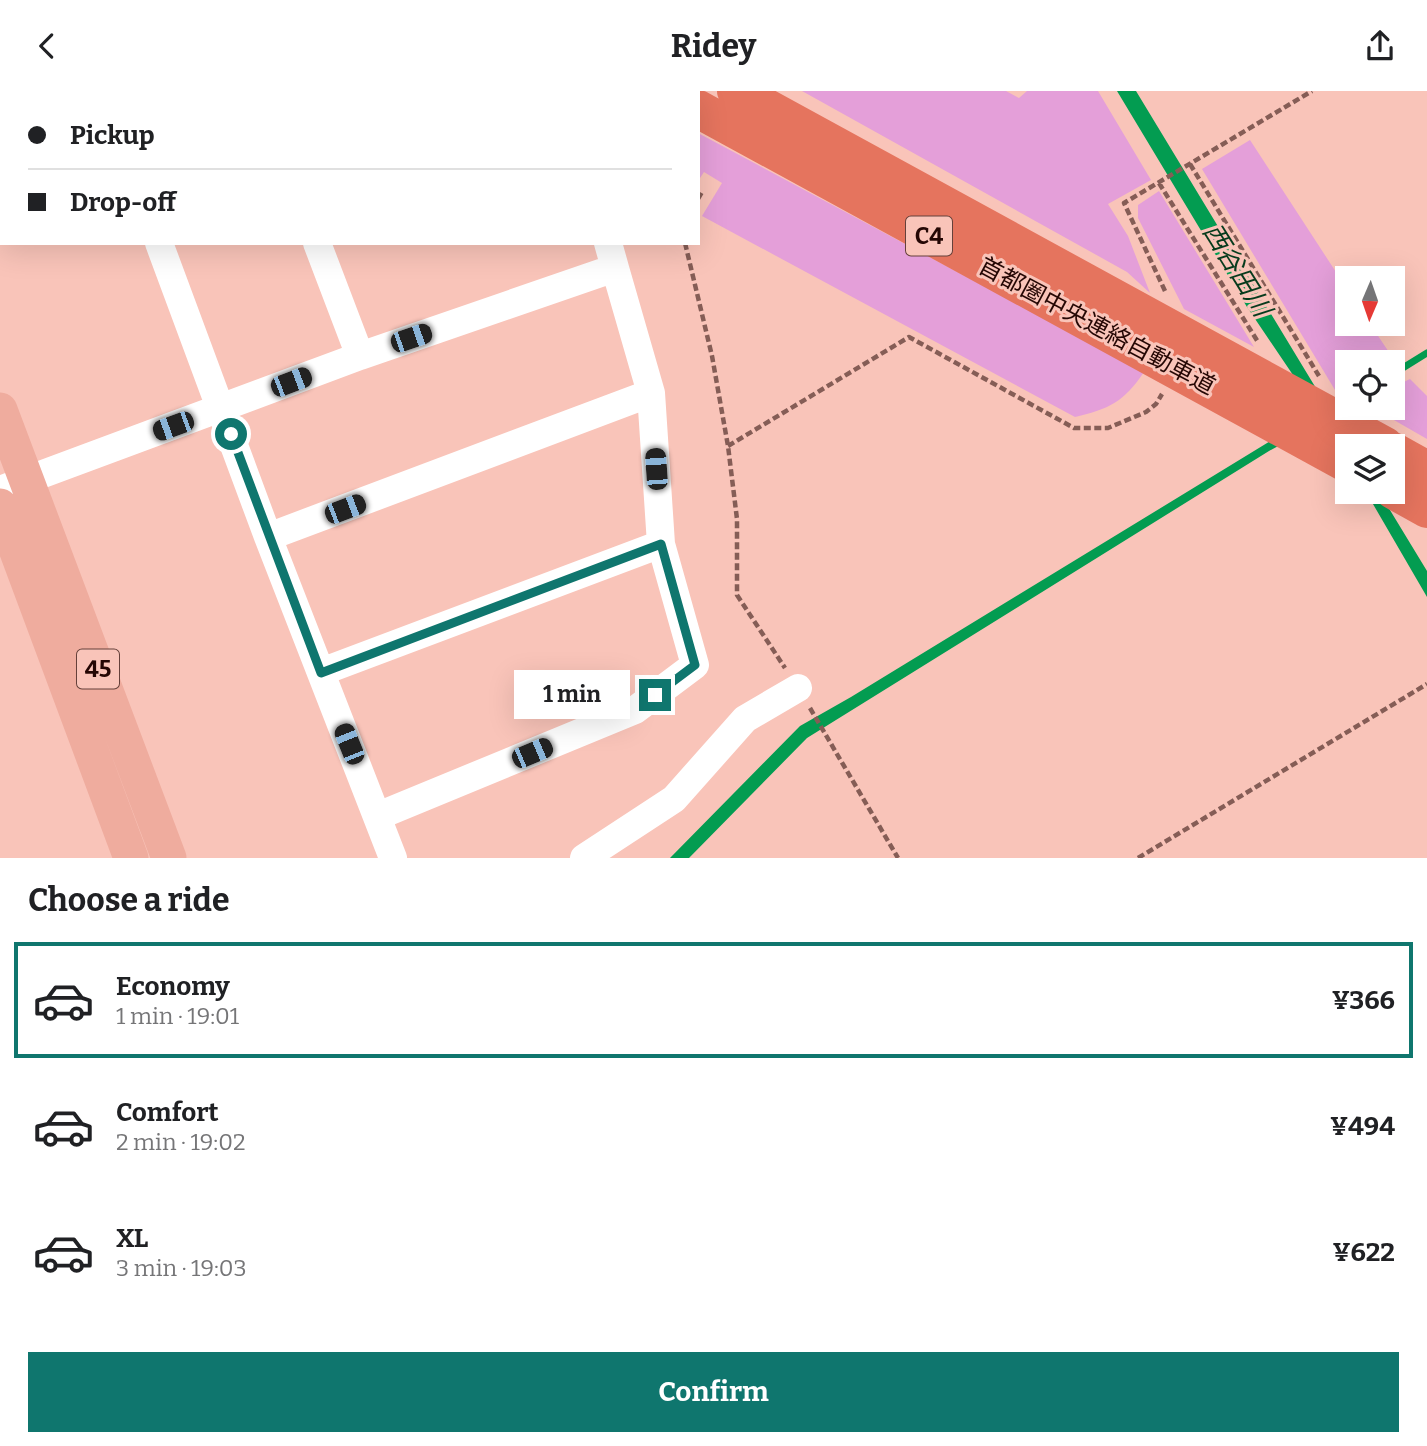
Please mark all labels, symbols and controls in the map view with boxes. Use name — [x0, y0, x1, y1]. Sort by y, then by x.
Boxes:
icon: back — [28, 27, 66, 65]
text: Ridey — [671, 27, 756, 65]
icon: share — [1361, 27, 1399, 65]
text: Pickup — [70, 120, 155, 151]
text: Drop-off — [70, 187, 176, 218]
road number: C4 — [906, 217, 952, 255]
water label: 西谷田川 — [1196, 218, 1279, 325]
street label: 首都圏中央連絡自動車道 — [974, 252, 1220, 400]
north arrow — [1335, 266, 1405, 336]
map controls — [1335, 266, 1405, 504]
car — [388, 321, 435, 355]
button: locate — [1335, 350, 1405, 420]
car — [268, 365, 315, 399]
car — [150, 409, 197, 443]
route start — [215, 418, 247, 450]
button: layers — [1335, 434, 1405, 504]
car — [645, 447, 668, 491]
car — [322, 492, 369, 526]
road number: 45 — [77, 649, 119, 689]
callout: 1 min — [515, 671, 630, 719]
route end — [639, 679, 671, 711]
text: 1 min — [543, 680, 601, 708]
car — [332, 721, 367, 767]
car — [509, 735, 556, 771]
text: Choose a ride — [28, 881, 229, 919]
icon: car — [32, 969, 95, 1032]
text: Economy — [116, 971, 230, 1002]
text: ¥366 — [1332, 985, 1395, 1016]
text: 1 min · 19:01 — [116, 1002, 239, 1030]
icon: car — [32, 1095, 95, 1158]
text: Comfort — [116, 1097, 219, 1128]
text: ¥494 — [1330, 1111, 1395, 1142]
text: 2 min · 19:02 — [116, 1128, 245, 1156]
icon: car — [32, 1221, 95, 1284]
text: XL — [116, 1223, 148, 1254]
text: ¥622 — [1333, 1237, 1395, 1268]
text: 3 min · 19:03 — [116, 1254, 247, 1282]
button: Confirm — [28, 1352, 1399, 1432]

